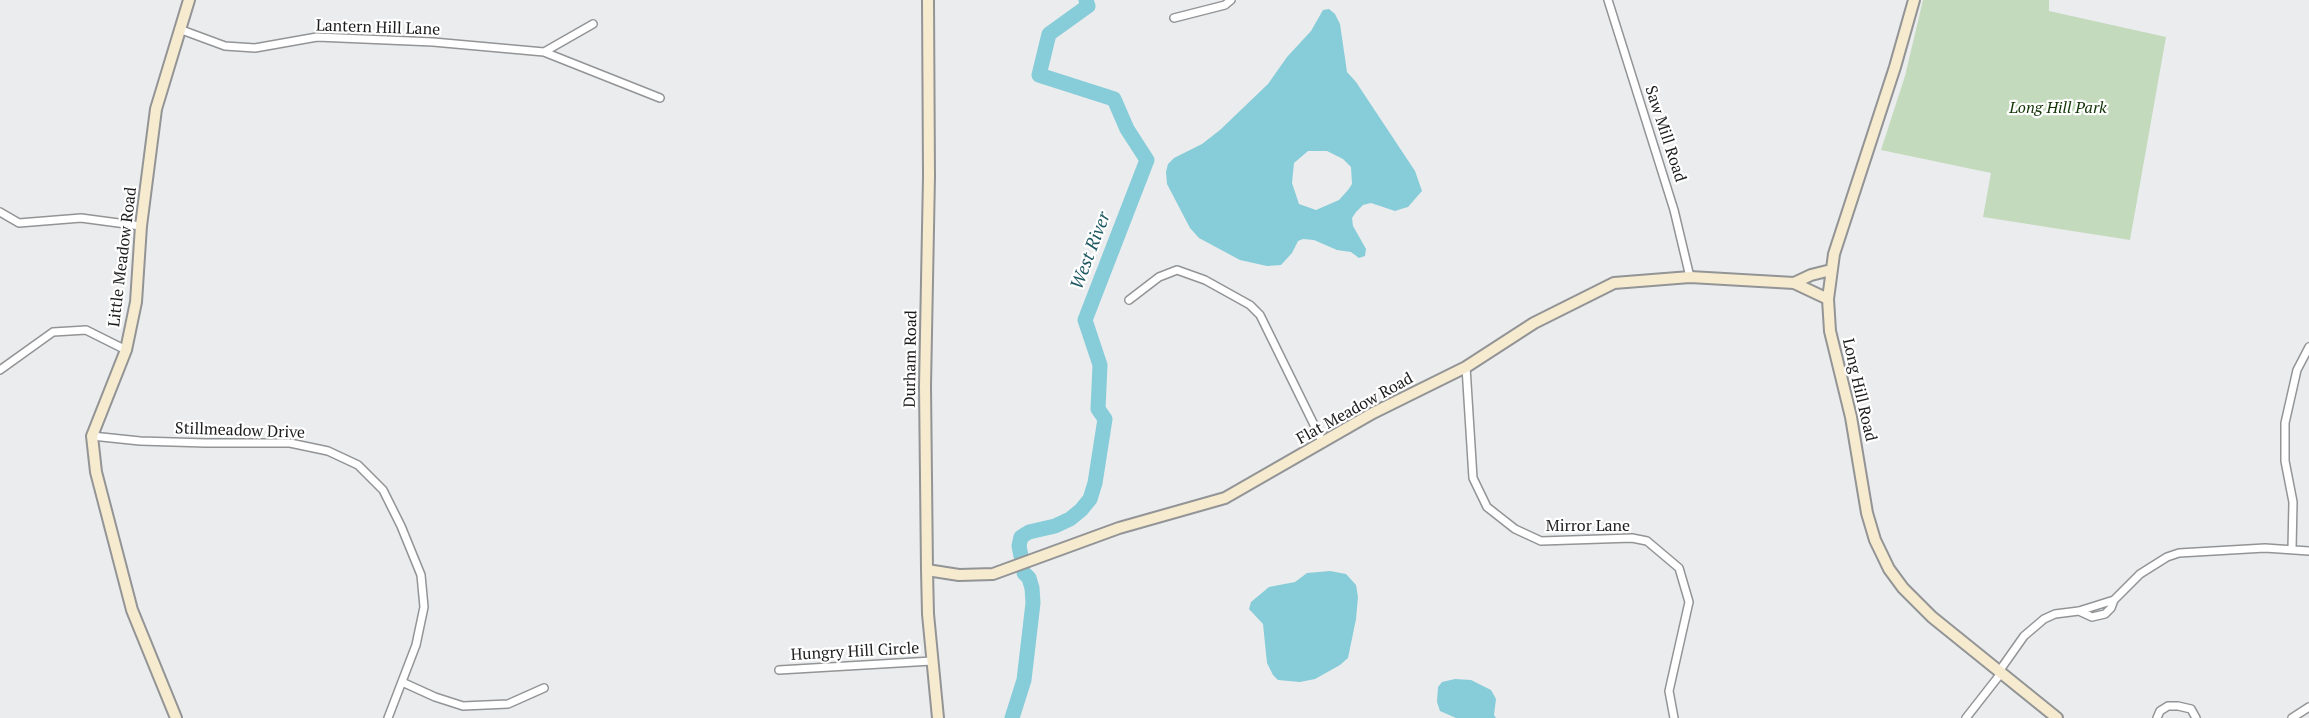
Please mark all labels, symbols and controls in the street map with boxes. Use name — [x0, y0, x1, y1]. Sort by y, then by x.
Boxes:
street label: Lantern Hill Lane — [316, 16, 440, 40]
street label: Saw Mill Road — [1640, 83, 1690, 185]
park label: Long Hill Park — [2009, 98, 2107, 118]
street label: Little Meadow Road — [105, 186, 141, 328]
water label: West River — [1066, 209, 1116, 293]
street label: Durham Road — [901, 310, 921, 408]
street label: Long Hill Road — [1838, 337, 1880, 443]
street label: Flat Meadow Road — [1293, 369, 1417, 449]
street label: Stillmeadow Drive — [175, 419, 305, 443]
street label: Mirror Lane — [1546, 516, 1630, 536]
street label: Hungry Hill Circle — [790, 639, 920, 665]

